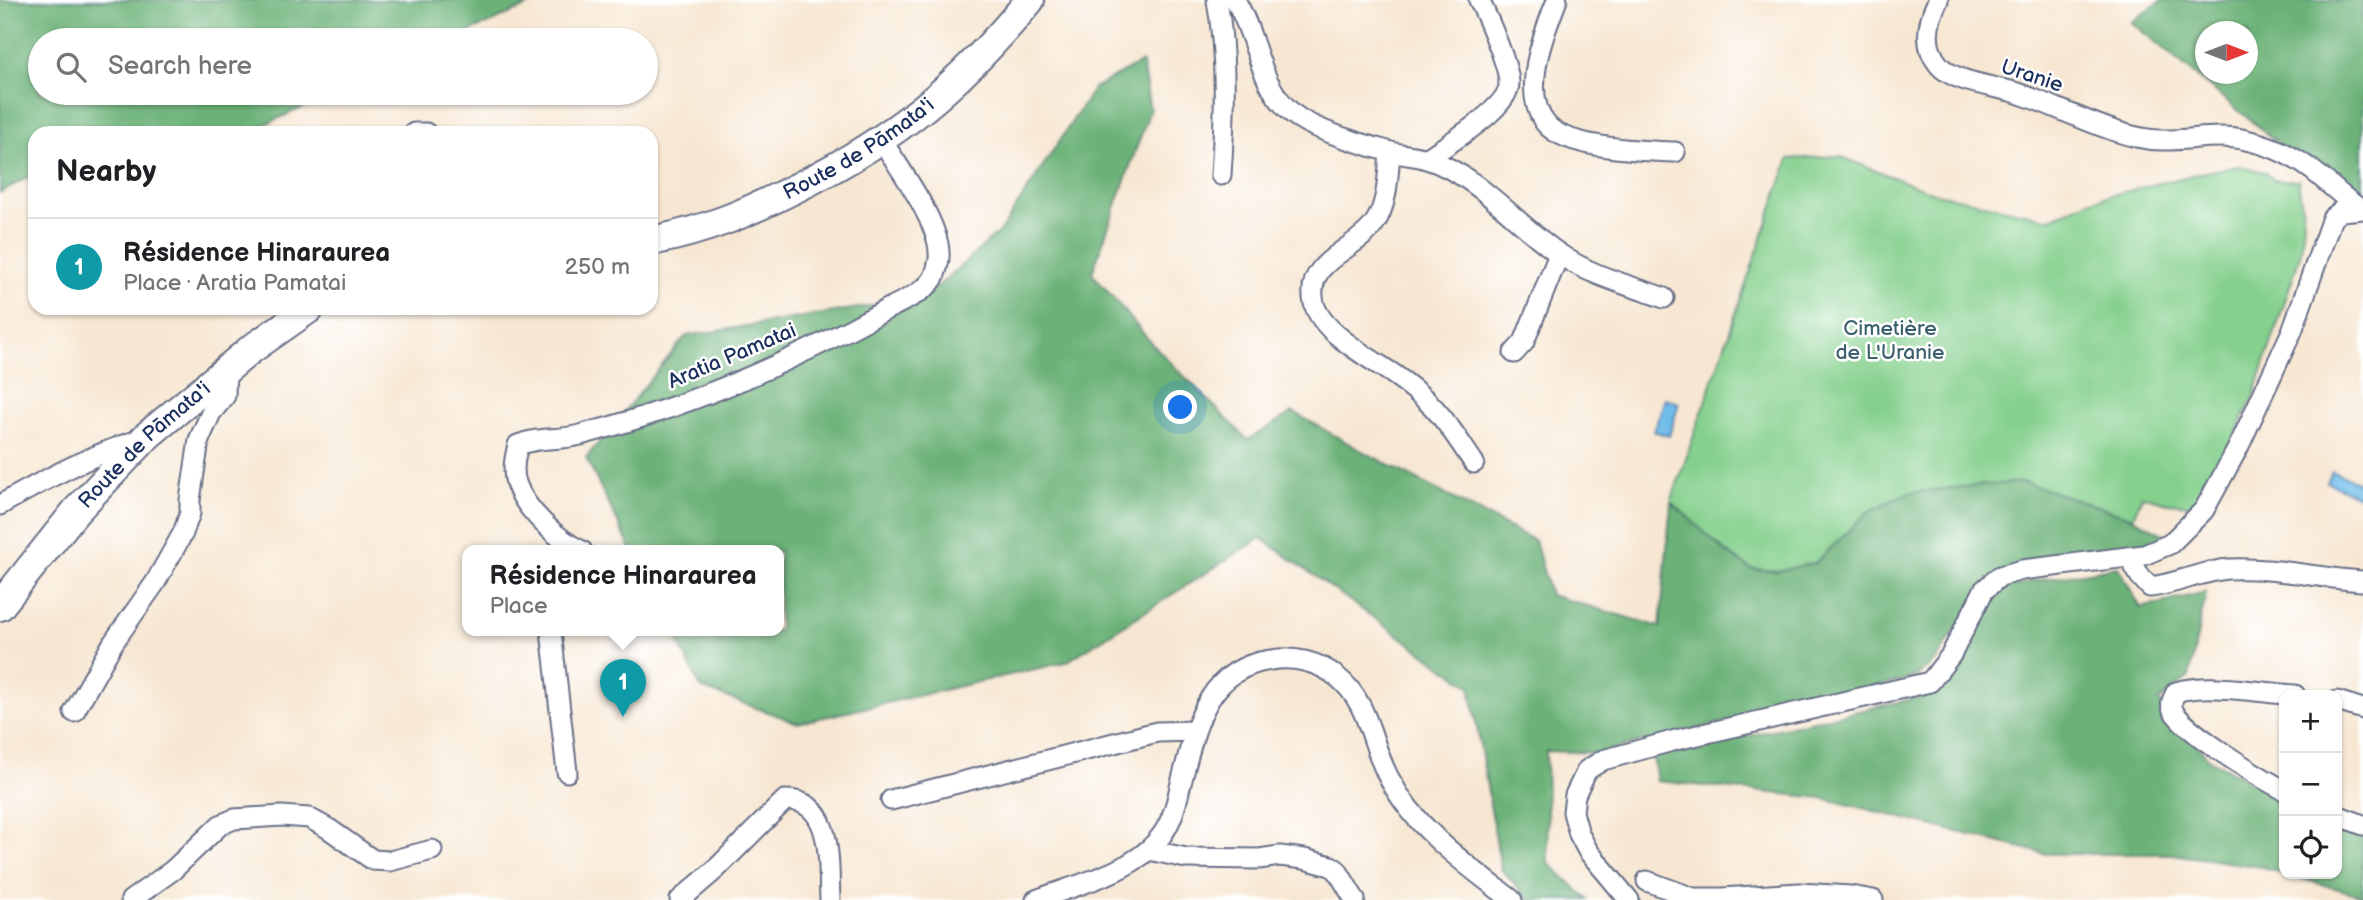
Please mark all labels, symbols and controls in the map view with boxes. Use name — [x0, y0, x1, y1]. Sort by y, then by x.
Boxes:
north arrow — [2195, 21, 2258, 84]
search box — [28, 28, 658, 105]
icon: search — [52, 48, 90, 86]
text: Search here — [108, 51, 252, 82]
street label: Uranie — [1998, 54, 2066, 98]
street label: Route de Pāmata'i — [779, 92, 939, 205]
text: Nearby — [56, 154, 156, 190]
text: Résidence Hinaraurea — [123, 238, 390, 269]
text: 1 — [74, 253, 84, 281]
text: 250 m — [564, 253, 630, 281]
text: Place · Aratia Pamatai — [123, 269, 346, 297]
park label: Cimetière de L'Uranie — [1836, 316, 1944, 365]
street label: Aratia Pamatai — [664, 318, 800, 394]
street label: Route de Pāmata'i — [73, 376, 215, 513]
your location — [1163, 390, 1197, 424]
popup — [462, 545, 784, 636]
text: Résidence Hinaraurea — [489, 561, 757, 592]
text: Place — [489, 592, 548, 620]
pin: 1 — [600, 659, 646, 717]
map controls — [2279, 690, 2342, 879]
button: + — [2279, 690, 2342, 753]
button: − — [2279, 753, 2342, 816]
button: locate — [2279, 816, 2342, 879]

